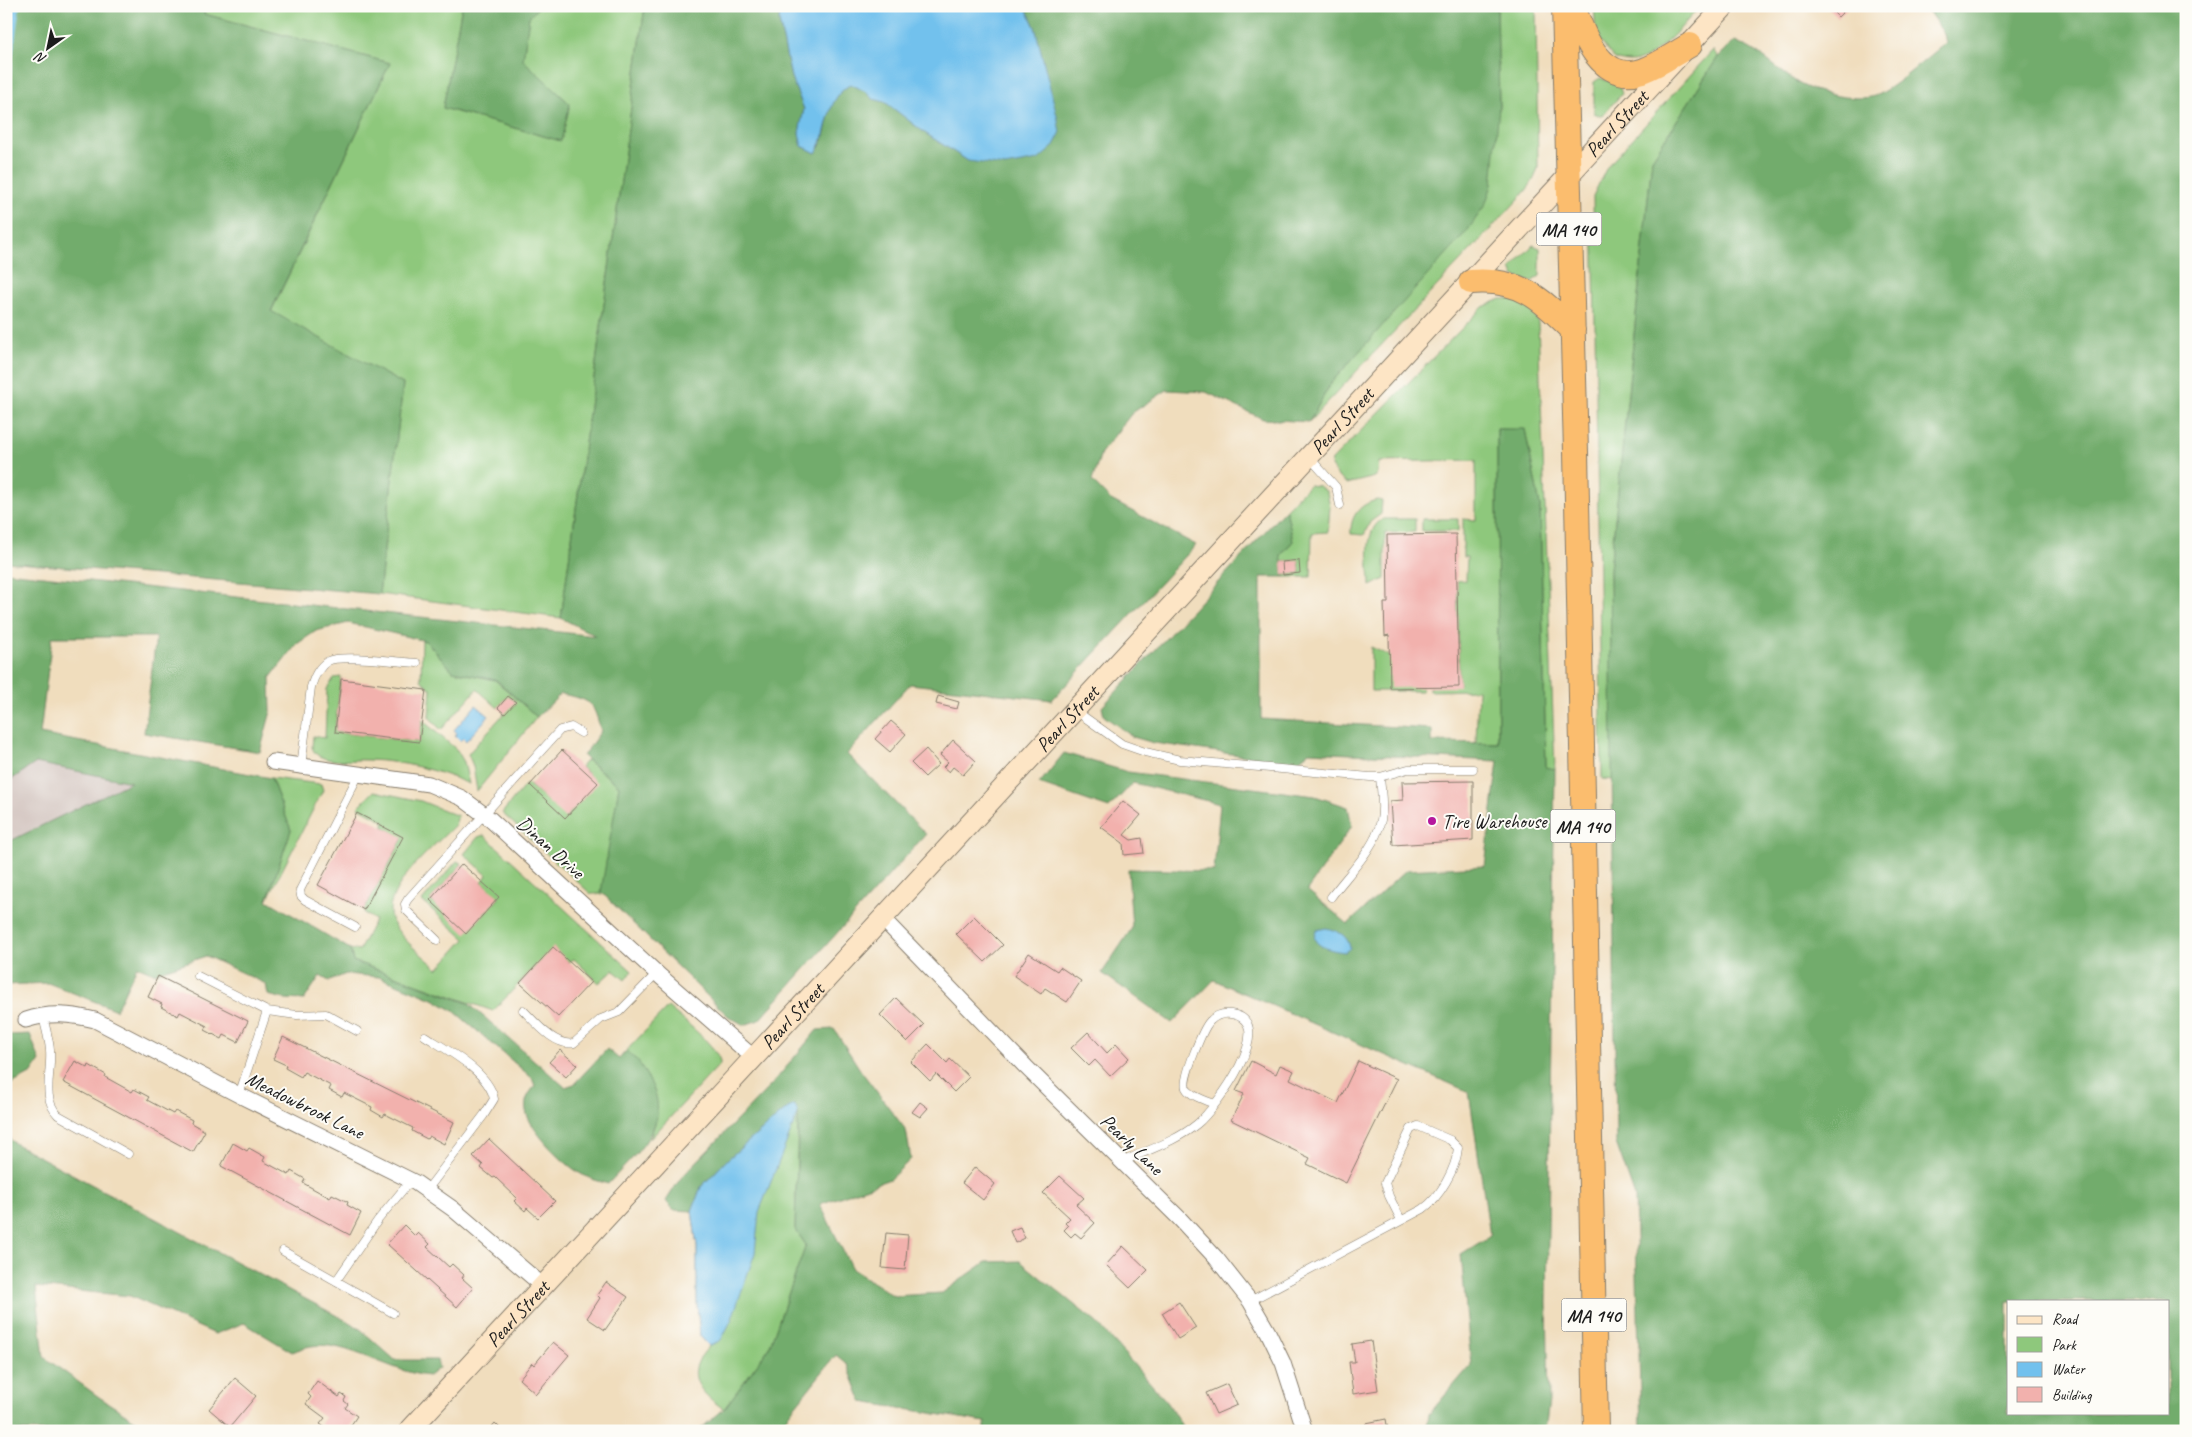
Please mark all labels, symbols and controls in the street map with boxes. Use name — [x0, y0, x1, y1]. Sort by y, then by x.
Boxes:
north arrow — [22, 22, 72, 72]
text: N — [31, 48, 49, 68]
street label: Pearl Street — [1580, 83, 1656, 162]
road number: MA 140 — [1536, 212, 1602, 245]
street label: Pearl Street — [1305, 381, 1381, 460]
street label: Pearl Street — [1030, 678, 1106, 757]
place label: Tire Warehouse — [1442, 809, 1548, 834]
road number: MA 140 — [1550, 809, 1616, 842]
street label: Dinan Drive — [512, 811, 591, 885]
marker: Tire Warehouse — [1426, 815, 1438, 827]
street label: Pearl Street — [756, 976, 831, 1055]
street label: Meadowbrook Lane — [242, 1066, 369, 1146]
street label: Pearly Lane — [1095, 1108, 1169, 1181]
street label: Pearl Street — [481, 1273, 557, 1352]
road number: MA 140 — [1562, 1298, 1626, 1332]
legend — [2007, 1300, 2170, 1414]
text: Road — [2052, 1310, 2079, 1329]
text: Park — [2052, 1336, 2077, 1355]
text: Water — [2052, 1360, 2086, 1379]
text: Building — [2052, 1386, 2092, 1405]

